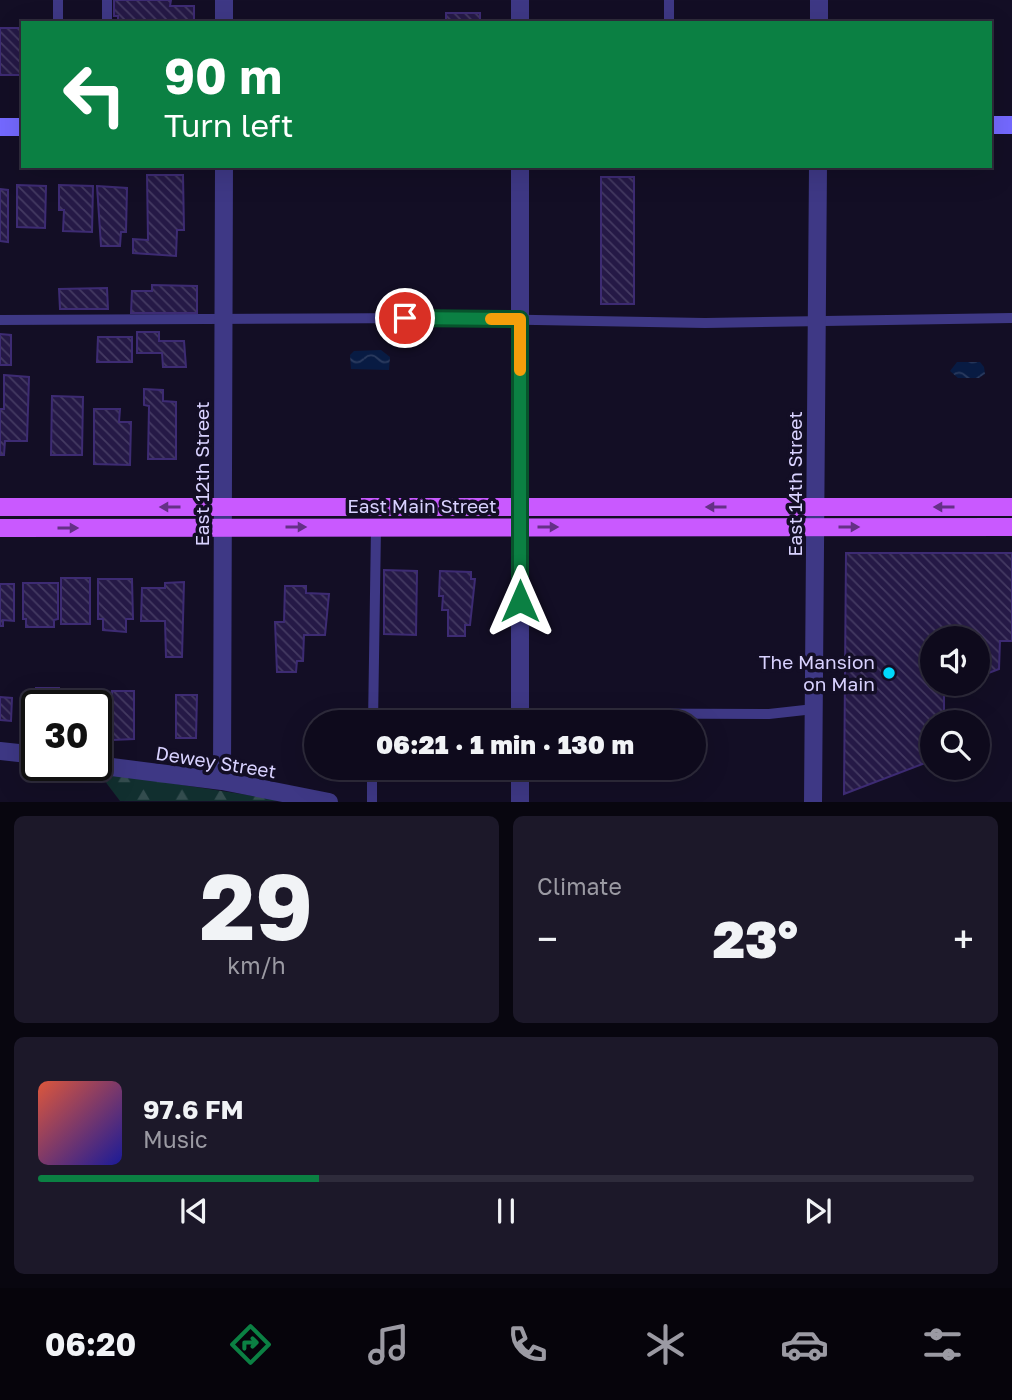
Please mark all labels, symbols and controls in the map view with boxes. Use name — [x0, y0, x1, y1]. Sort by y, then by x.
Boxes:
text: 90 m — [164, 46, 282, 105]
icon: left — [49, 49, 140, 140]
text: Turn left — [164, 106, 293, 144]
pin — [375, 288, 435, 348]
icon: arrive — [386, 299, 424, 337]
street label: East 12th Street — [190, 401, 213, 547]
street label: East 14th Street — [783, 411, 806, 557]
street label: East Main Street — [347, 494, 497, 517]
one-way arrow — [159, 501, 181, 513]
one-way arrow — [705, 501, 727, 513]
one-way arrow — [933, 501, 955, 513]
one-way arrow — [285, 521, 307, 533]
one-way arrow — [537, 521, 559, 533]
one-way arrow — [838, 521, 860, 533]
one-way arrow — [57, 522, 79, 534]
position arrow — [483, 564, 557, 638]
map controls — [920, 626, 990, 780]
button: sound — [920, 626, 990, 696]
place label: The Mansion on Main — [759, 650, 875, 695]
marker: The Mansion on Main — [881, 665, 897, 681]
speed limit sign: 30 — [21, 690, 112, 781]
button: search — [920, 710, 990, 780]
text: 06:21 · 1 min · 130 m — [376, 729, 634, 760]
street label: Dewey Street — [154, 741, 278, 782]
text: 29 — [200, 851, 313, 960]
text: Climate — [537, 872, 622, 900]
text: 23° — [713, 907, 798, 969]
text: − — [537, 916, 558, 961]
text: + — [953, 916, 974, 961]
text: km/h — [227, 951, 286, 979]
text: 97.6 FM — [143, 1094, 244, 1125]
text: Music — [143, 1125, 208, 1153]
icon: previous — [175, 1192, 213, 1230]
icon: pause — [487, 1192, 525, 1230]
icon: next — [799, 1192, 837, 1230]
icon: directions — [226, 1320, 275, 1369]
icon: music — [364, 1320, 413, 1369]
icon: phone — [503, 1320, 552, 1369]
icon: climate — [641, 1320, 690, 1369]
icon: car — [780, 1320, 829, 1369]
icon: filters — [918, 1320, 967, 1369]
text: 06:20 — [45, 1325, 136, 1363]

